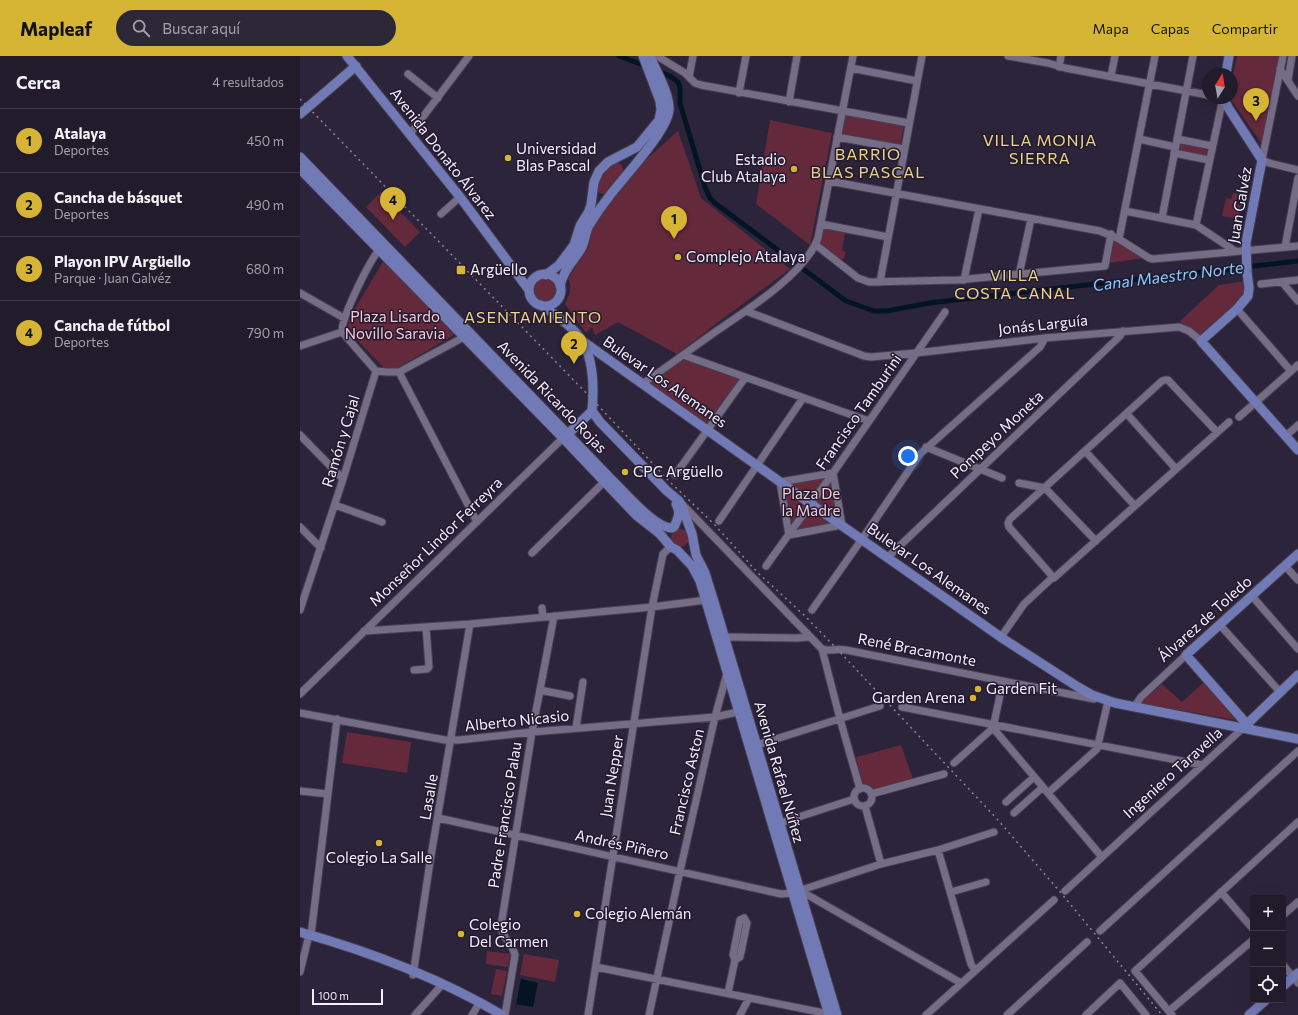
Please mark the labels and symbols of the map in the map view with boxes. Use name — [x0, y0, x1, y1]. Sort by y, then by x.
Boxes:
north arrow — [1202, 68, 1238, 104]
street label: Avenida Donato Álvarez — [387, 83, 502, 223]
pin: 3 — [1243, 88, 1269, 121]
district label: VILLA MONJA SIERRA — [983, 130, 1097, 167]
place label: Universidad Blas Pascal — [516, 139, 596, 174]
district label: BARRIO BLAS PASCAL — [811, 144, 925, 181]
place label: Estadio Club Atalaya — [701, 150, 786, 185]
marker: Universidad Blas Pascal — [503, 153, 513, 163]
marker: Estadio Club Atalaya — [789, 164, 799, 174]
street label: Juan Galvéz — [1223, 165, 1255, 245]
pin: 4 — [380, 187, 406, 220]
pin: 1 — [661, 206, 687, 239]
place label: Complejo Atalaya — [686, 247, 805, 265]
marker: Complejo Atalaya — [673, 252, 683, 262]
water label: Canal Maestro Norte — [1092, 257, 1245, 294]
place label: Argüello — [470, 260, 527, 278]
marker: Argüello — [455, 264, 467, 276]
district label: VILLA COSTA CANAL — [954, 265, 1076, 302]
park label: Plaza Lisardo Novillo Saravia — [345, 307, 445, 342]
district label: ASENTAMIENTO — [464, 307, 602, 326]
street label: Jonás Larguía — [997, 310, 1089, 338]
pin: 2 — [561, 331, 587, 364]
street label: Bulevar Los Alemanes — [600, 332, 731, 431]
street label: Avenida Ricardo Rojas — [494, 336, 611, 456]
street label: Francisco Tamburini — [812, 350, 905, 473]
street label: Pompeyo Moneta — [946, 386, 1047, 482]
street label: Ramón y Cajal — [317, 392, 363, 489]
your location — [898, 446, 918, 466]
place label: CPC Argüello — [633, 462, 723, 480]
marker: CPC Argüello — [620, 467, 630, 477]
street label: Monseñor Lindor Ferreyra — [365, 473, 505, 609]
park label: Plaza De la Madre — [782, 484, 841, 519]
street label: Bulevar Los Alemanes — [864, 519, 995, 618]
street label: Álvarez de Toledo — [1153, 571, 1255, 665]
street label: René Bracamonte — [857, 629, 978, 669]
place label: Garden Fit — [986, 679, 1057, 697]
marker: Garden Fit — [973, 684, 983, 694]
place label: Garden Arena — [872, 688, 965, 706]
marker: Garden Arena — [968, 693, 978, 703]
street label: Avenida Rafael Núñez — [751, 699, 809, 845]
street label: Alberto Nicasio — [464, 706, 570, 734]
street label: Ingeniero Taravella — [1119, 723, 1226, 821]
street label: Francisco Aston — [665, 727, 707, 837]
street label: Juan Nepper — [596, 733, 626, 818]
street label: Padre Francisco Palau — [484, 740, 524, 889]
street label: Lasalle — [415, 772, 441, 821]
street label: Andrés Piñero — [574, 825, 671, 863]
marker: Colegio La Salle — [374, 838, 384, 848]
place label: Colegio La Salle — [326, 848, 432, 866]
place label: Colegio Alemán — [585, 904, 691, 922]
marker: Colegio Alemán — [572, 909, 582, 919]
place label: Colegio Del Carmen — [469, 915, 548, 950]
marker: Colegio Del Carmen — [456, 929, 466, 939]
scale bar — [312, 987, 383, 1006]

